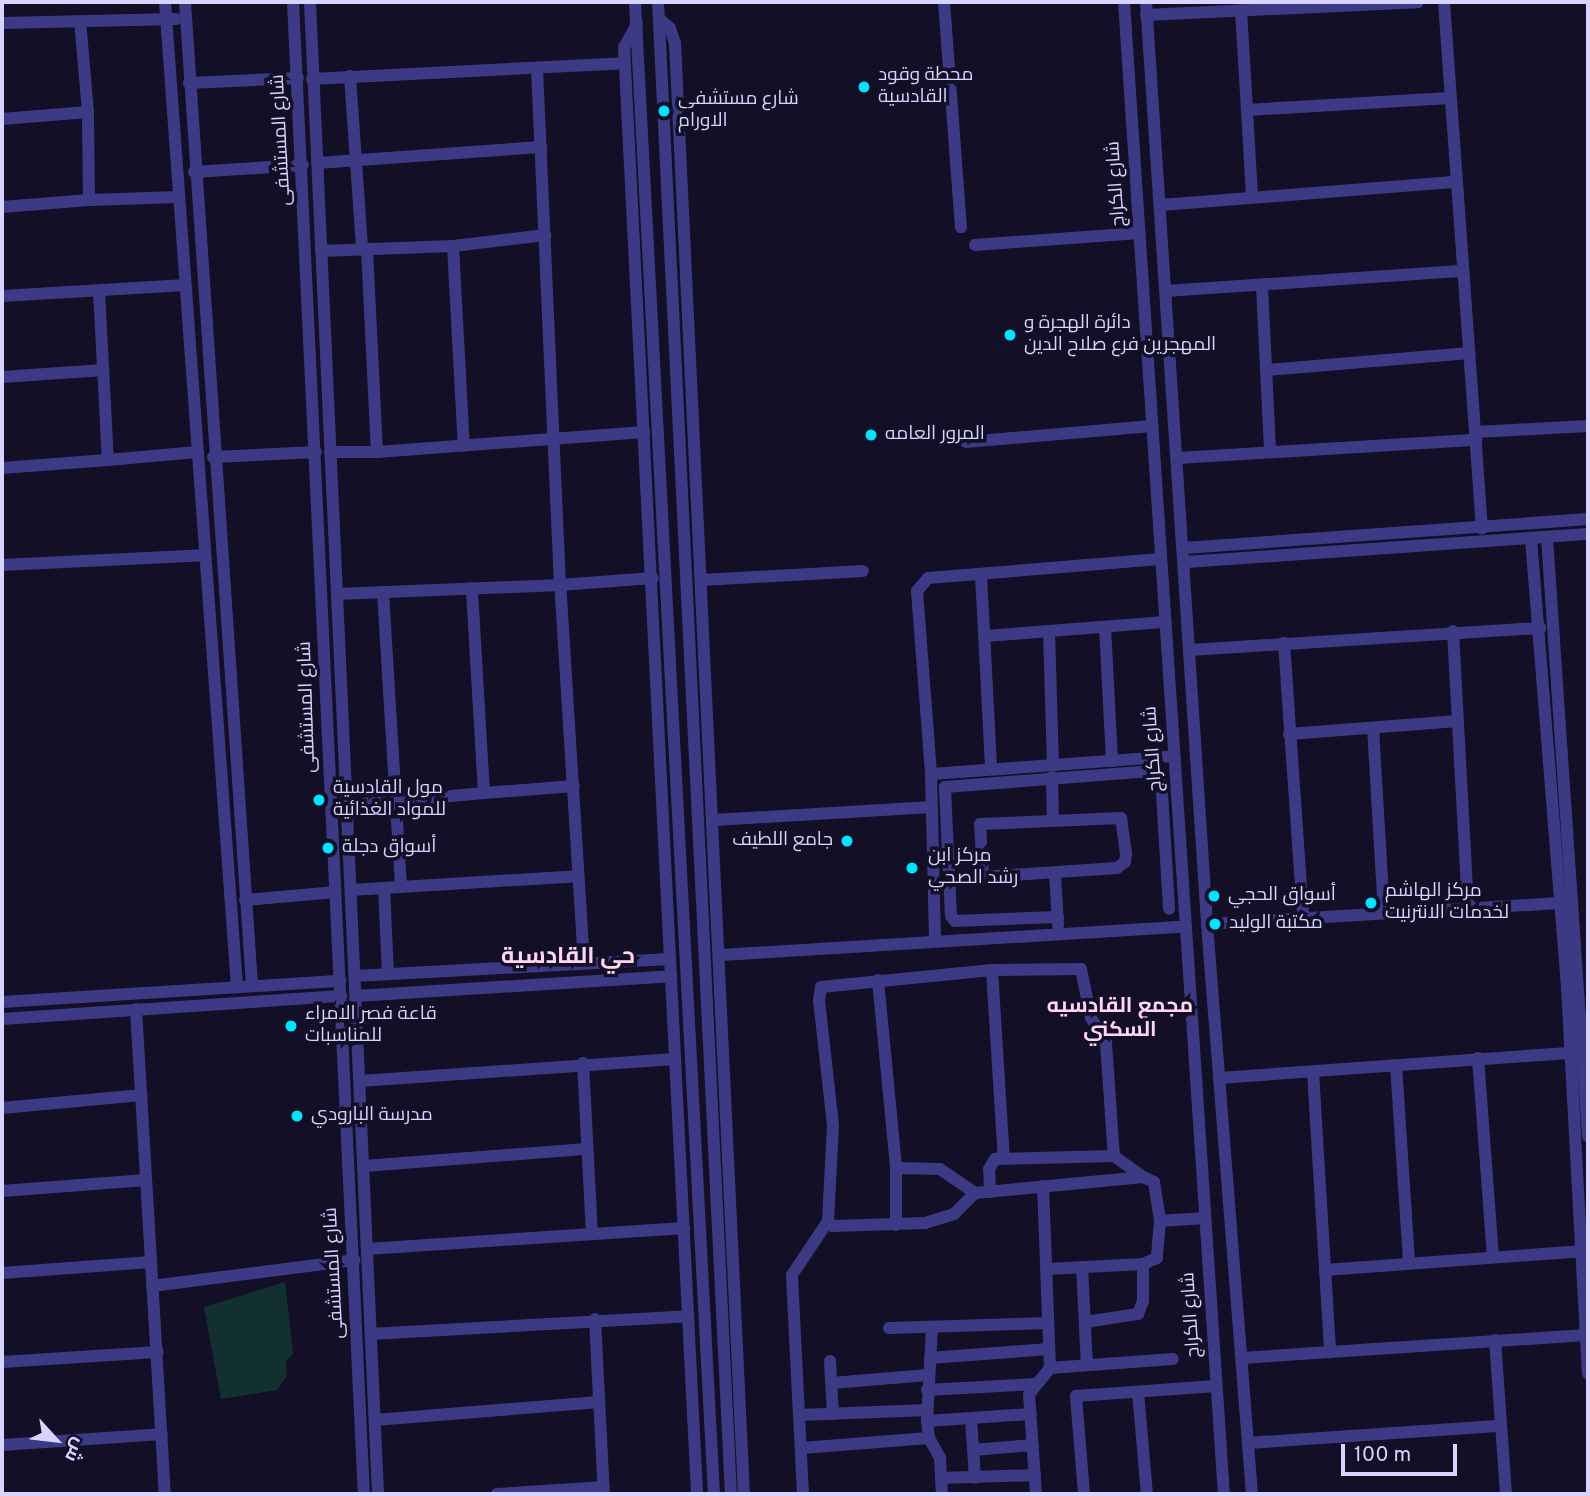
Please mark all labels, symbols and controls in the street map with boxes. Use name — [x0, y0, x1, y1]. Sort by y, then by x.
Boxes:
place label: محطة وقود القادسية — [878, 65, 973, 109]
street label: شارع المستشفى — [267, 74, 297, 206]
marker: محطة وقود القادسية — [856, 79, 872, 95]
place label: شارع مستشفى الاورام — [678, 89, 799, 133]
marker: شارع مستشفى الاورام — [656, 103, 672, 119]
street label: شارع الكراج — [1103, 140, 1131, 228]
place label: دائرة الهجرة و المهجرين فرع صلاح الدين — [1024, 313, 1216, 357]
marker: دائرة الهجرة و المهجرين فرع صلاح الدين — [1002, 327, 1018, 343]
place label: المرور العامه — [885, 424, 985, 446]
marker: المرور العامه — [863, 427, 879, 443]
street label: شارع المستشفى — [294, 641, 322, 773]
street label: شارع الكراج — [1140, 705, 1168, 793]
place label: مول القادسية للمواد الغذائية — [333, 778, 446, 822]
marker: مول القادسية للمواد الغذائية — [311, 792, 327, 808]
place label: جامع اللطیف — [732, 830, 833, 852]
marker: جامع اللطیف — [839, 833, 855, 849]
place label: أسواق دجلة — [342, 837, 436, 859]
marker: أسواق دجلة — [320, 840, 336, 856]
place label: مركز ابن رشد الصحي — [928, 846, 1018, 890]
marker: مركز ابن رشد الصحي — [902, 858, 922, 878]
place label: مركز الهاشم لخدمات الانترنيت — [1385, 881, 1509, 925]
place label: أسواق الحجي — [1228, 885, 1336, 907]
marker: أسواق الحجي — [1206, 888, 1222, 904]
marker: مركز الهاشم لخدمات الانترنيت — [1363, 895, 1379, 911]
place label: مكتبة الوليد — [1229, 913, 1323, 935]
marker: مكتبة الوليد — [1207, 916, 1223, 932]
district label: حي القادسية — [501, 944, 635, 972]
district label: مجمع القادسيه السكني — [1047, 994, 1193, 1044]
place label: قاعة فصر الامراء للمناسبات — [305, 1004, 437, 1048]
marker: قاعة فصر الامراء للمناسبات — [283, 1018, 299, 1034]
place label: مدرسة البارودي — [311, 1105, 433, 1127]
marker: مدرسة البارودي — [289, 1108, 305, 1124]
street label: شارع المستشفى — [320, 1207, 350, 1339]
street label: شارع الكراج — [1178, 1271, 1206, 1359]
north arrow — [21, 1405, 91, 1475]
scale bar — [1345, 1430, 1460, 1474]
text: ش — [58, 1433, 91, 1466]
text: 100 m — [1354, 1442, 1411, 1469]

